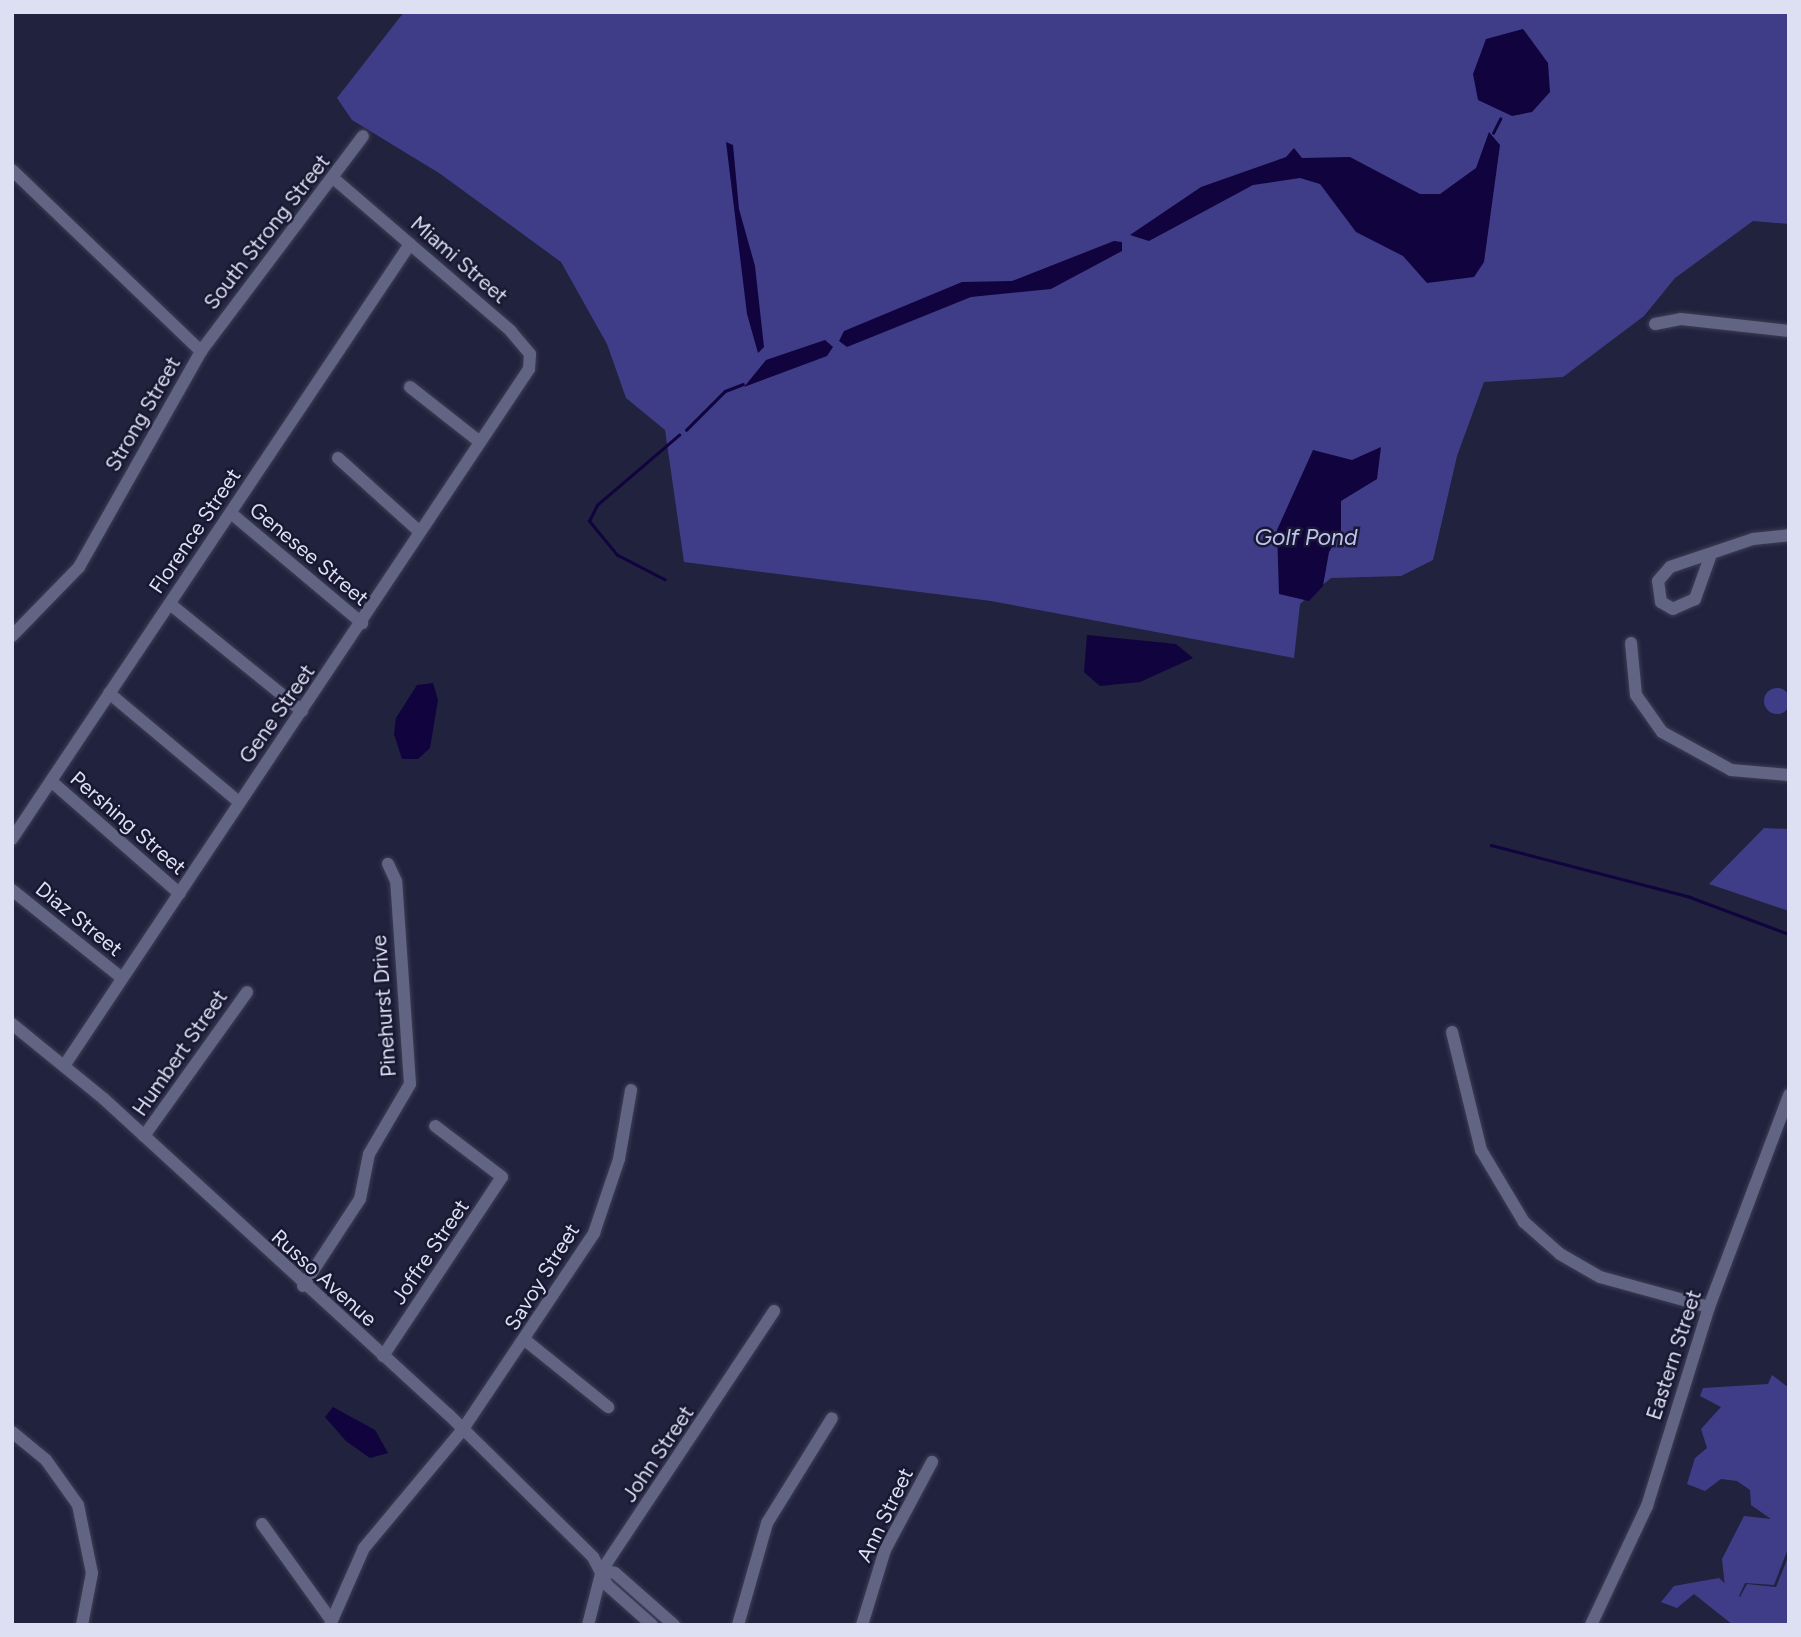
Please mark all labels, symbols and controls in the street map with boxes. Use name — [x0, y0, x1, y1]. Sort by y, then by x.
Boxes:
street label: South Strong Street — [199, 149, 335, 315]
street label: Miami Street — [405, 211, 513, 309]
street label: Strong Street — [100, 352, 186, 476]
street label: Florence Street — [144, 464, 246, 598]
street label: Genesee Street — [244, 497, 374, 611]
water label: Golf Pond — [1255, 523, 1357, 551]
street label: Gene Street — [234, 660, 320, 768]
street label: Pershing Street — [65, 766, 191, 880]
street label: Diaz Street — [31, 876, 127, 962]
street label: Pinehurst Drive — [366, 934, 402, 1078]
street label: Humbert Street — [127, 985, 233, 1121]
street label: Joffre Street — [386, 1195, 474, 1309]
street label: Savoy Street — [499, 1219, 585, 1335]
street label: Russo Avenue — [266, 1224, 382, 1332]
street label: Eastern Street — [1641, 1287, 1707, 1423]
street label: John Street — [617, 1401, 699, 1507]
street label: Ann Street — [851, 1464, 919, 1566]

